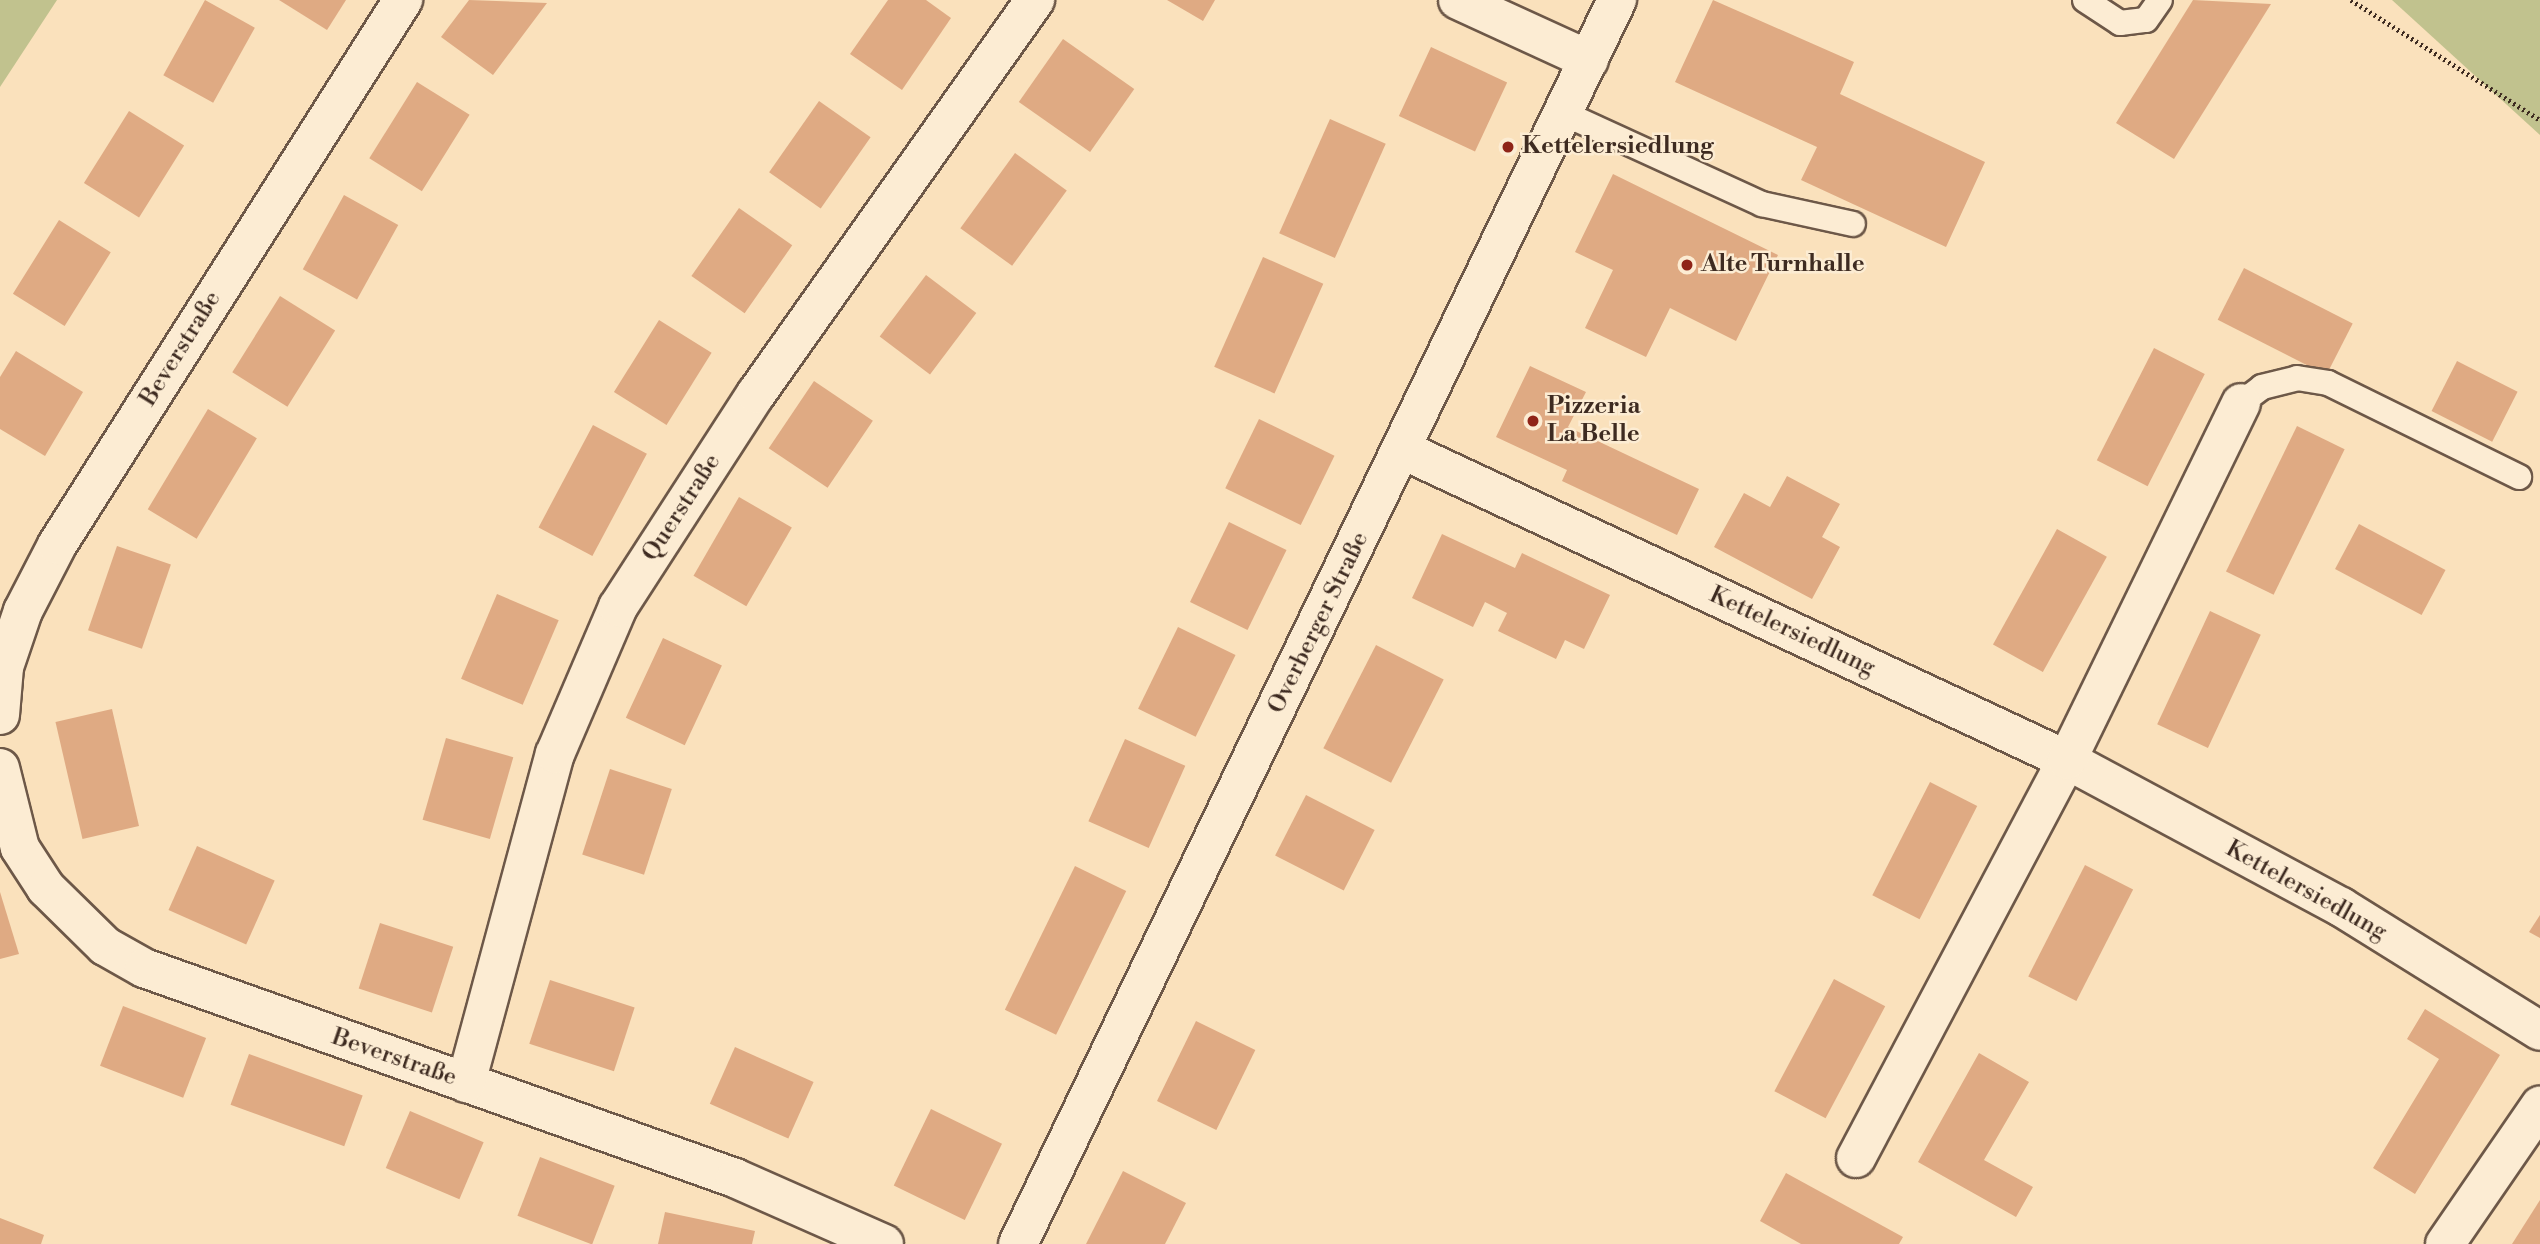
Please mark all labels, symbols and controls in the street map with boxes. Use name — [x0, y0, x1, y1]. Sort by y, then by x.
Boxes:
place label: Kettelersiedlung — [1522, 133, 1714, 161]
marker: Kettelersiedlung — [1500, 139, 1516, 155]
place label: Alte Turnhalle — [1701, 251, 1865, 279]
marker: Alte Turnhalle — [1679, 257, 1695, 273]
street label: Beverstraße — [134, 286, 228, 412]
place label: Pizzeria La Belle — [1547, 393, 1640, 449]
marker: Pizzeria La Belle — [1525, 413, 1541, 429]
street label: Querstraße — [637, 449, 727, 567]
street label: Overberger Straße — [1263, 528, 1375, 718]
street label: Kettelersiedlung — [1704, 581, 1880, 683]
street label: Kettelersiedlung — [2220, 835, 2392, 947]
street label: Beverstraße — [328, 1023, 460, 1093]

